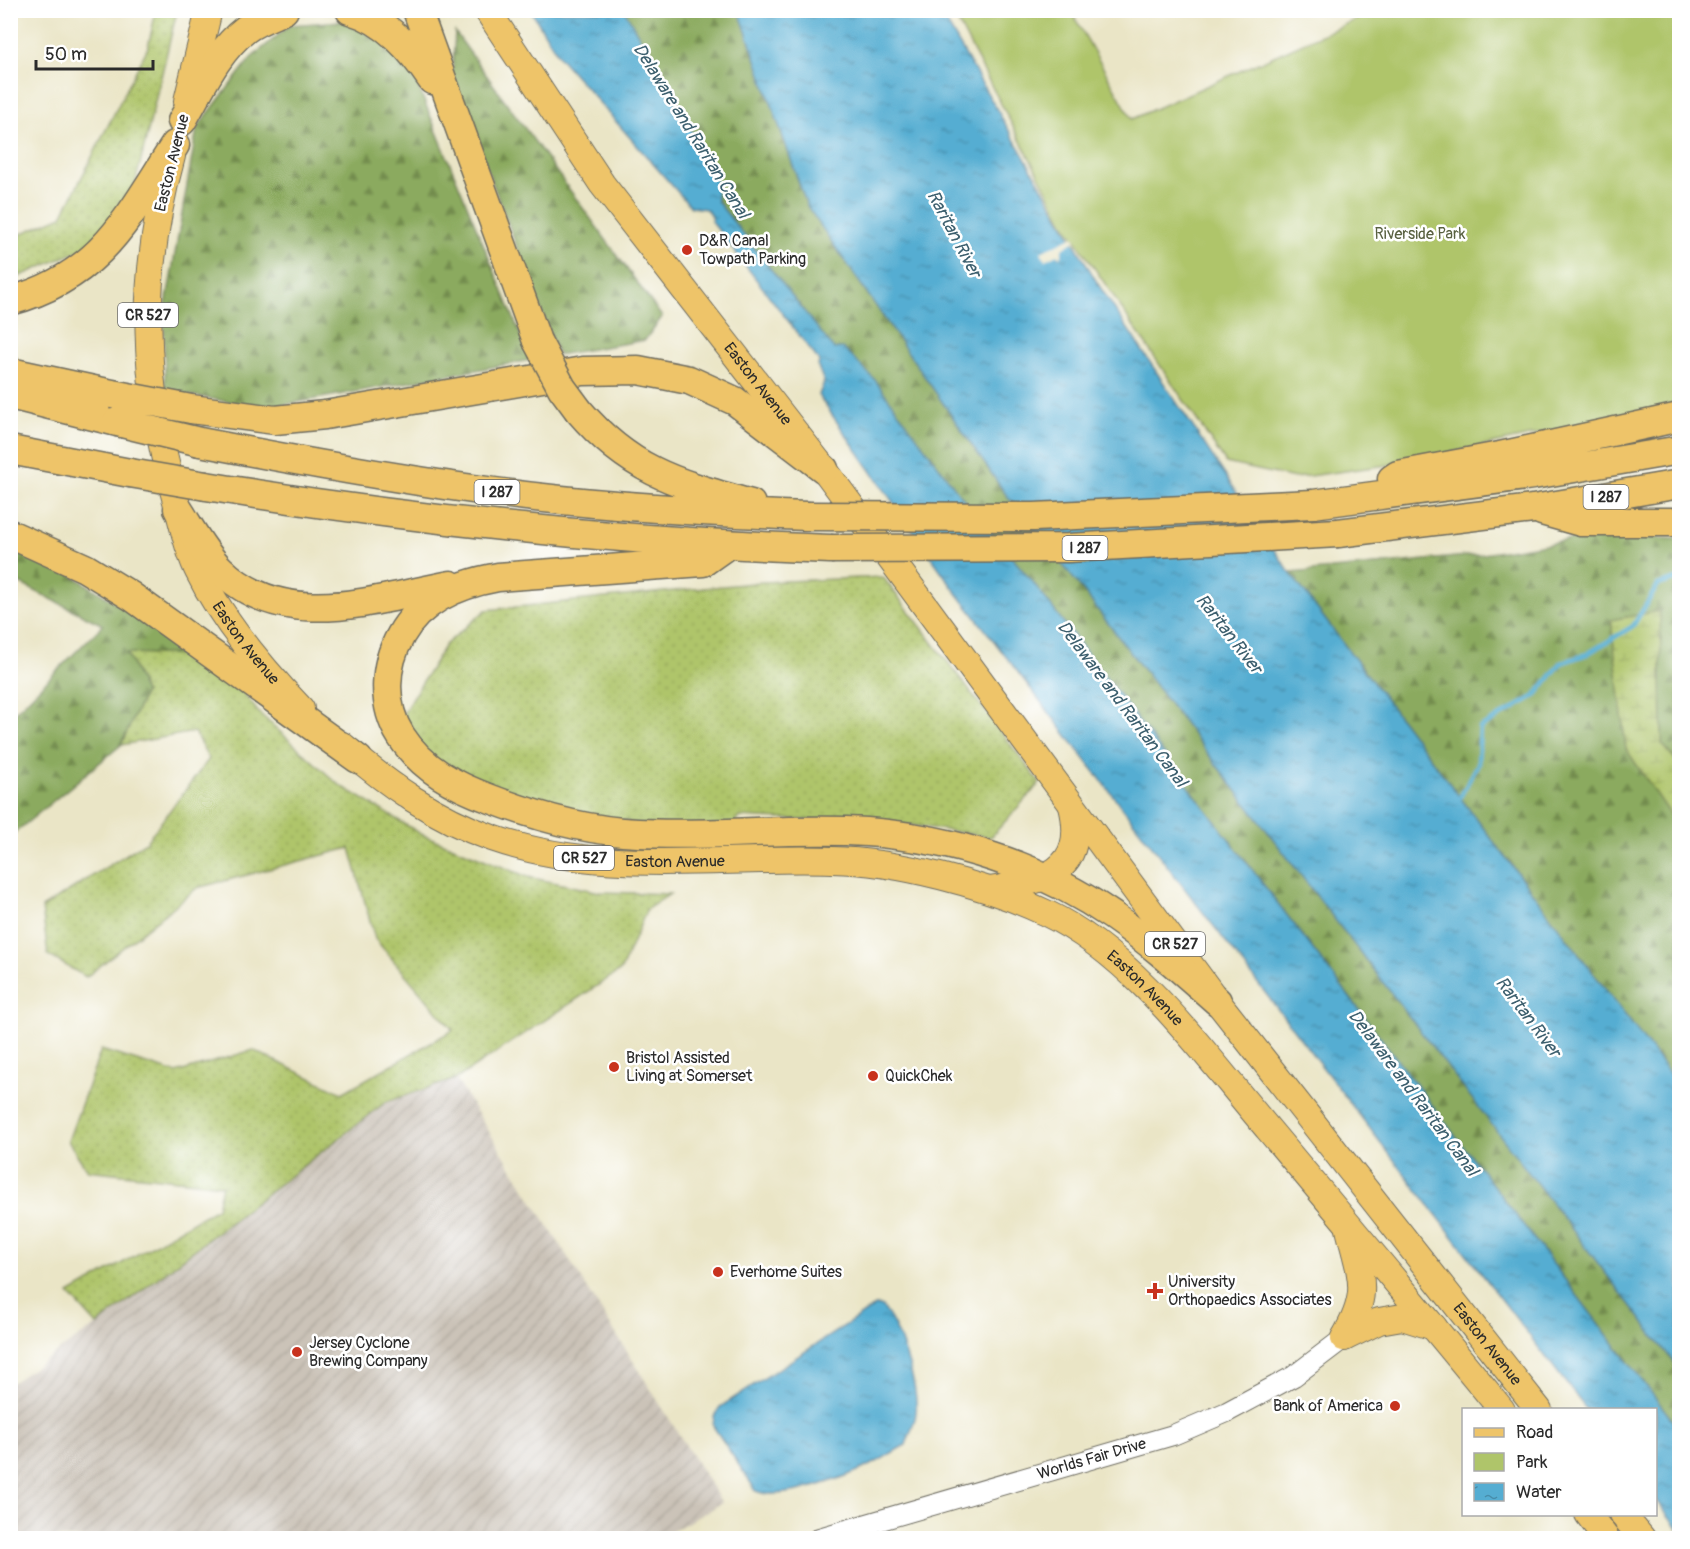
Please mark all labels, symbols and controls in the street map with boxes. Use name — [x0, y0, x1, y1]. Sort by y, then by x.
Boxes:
scale bar — [36, 33, 153, 71]
water label: Delaware and Raritan Canal — [628, 39, 755, 224]
text: 50 m — [45, 43, 87, 66]
street label: Easton Avenue — [150, 112, 194, 214]
water label: Raritan River — [922, 187, 988, 284]
park label: Riverside Park — [1375, 224, 1466, 244]
place label: D&R Canal Towpath Parking — [699, 231, 806, 269]
marker: D&R Canal Towpath Parking — [680, 243, 694, 257]
road number: CR 527 — [118, 303, 178, 327]
street label: Easton Avenue — [719, 338, 796, 429]
road number: I 287 — [474, 480, 520, 504]
road number: I 287 — [1584, 485, 1628, 509]
road number: I 287 — [1062, 536, 1108, 560]
water label: Raritan River — [1191, 589, 1269, 681]
street label: Easton Avenue — [207, 598, 284, 689]
water label: Delaware and Raritan Canal — [1052, 616, 1193, 793]
road number: CR 527 — [554, 846, 614, 870]
street label: Easton Avenue — [625, 851, 725, 872]
road number: CR 527 — [1145, 932, 1205, 956]
street label: Easton Avenue — [1103, 946, 1188, 1030]
water label: Raritan River — [1490, 972, 1567, 1064]
water label: Delaware and Raritan Canal — [1343, 1005, 1484, 1182]
place label: Bristol Assisted Living at Somerset — [626, 1048, 753, 1086]
marker: Bristol Assisted Living at Somerset — [607, 1060, 621, 1074]
place label: QuickChek — [885, 1066, 953, 1086]
marker: QuickChek — [866, 1069, 880, 1083]
place label: Everhome Suites — [730, 1262, 842, 1282]
marker: Everhome Suites — [711, 1265, 725, 1279]
place label: University Orthopaedics Associates — [1168, 1272, 1332, 1310]
marker: University Orthopaedics Associates — [1146, 1282, 1164, 1300]
street label: Easton Avenue — [1449, 1299, 1526, 1390]
place label: Jersey Cyclone Brewing Company — [309, 1333, 428, 1371]
marker: Jersey Cyclone Brewing Company — [290, 1345, 304, 1359]
place label: Bank of America — [1273, 1396, 1383, 1416]
marker: Bank of America — [1388, 1399, 1402, 1413]
legend — [1462, 1408, 1657, 1516]
text: Road — [1516, 1421, 1553, 1444]
street label: Worlds Fair Drive — [1035, 1433, 1149, 1484]
text: Park — [1516, 1451, 1548, 1474]
text: Water — [1516, 1481, 1562, 1504]

